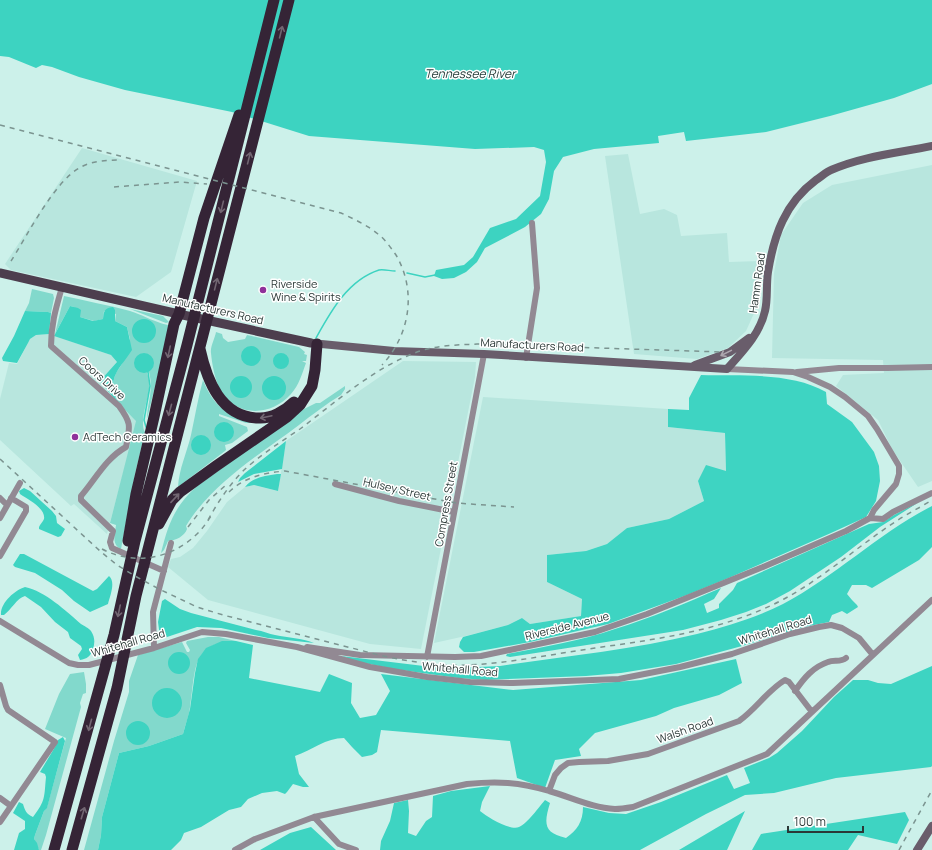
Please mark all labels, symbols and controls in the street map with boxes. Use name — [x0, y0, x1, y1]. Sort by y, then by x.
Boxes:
one-way arrow — [278, 26, 285, 39]
water label: Tennessee River — [425, 65, 517, 82]
one-way arrow — [245, 152, 253, 165]
one-way arrow — [218, 200, 225, 213]
street label: Hamm Road — [745, 252, 768, 314]
place label: Riverside Wine & Spirits — [271, 276, 341, 304]
one-way arrow — [213, 278, 220, 291]
marker: Riverside Wine & Spirits — [258, 285, 268, 295]
street label: Manufacturers Road — [161, 290, 265, 327]
street label: Manufacturers Road — [480, 334, 584, 355]
one-way arrow — [164, 345, 172, 358]
one-way arrow — [720, 350, 732, 357]
street label: Coors Drive — [76, 353, 129, 403]
one-way arrow — [165, 403, 173, 416]
one-way arrow — [260, 413, 273, 421]
place label: AdTech Ceramics — [83, 429, 172, 444]
marker: AdTech Ceramics — [70, 432, 80, 442]
street label: Compress Street — [431, 460, 460, 548]
street label: Hulsey Street — [362, 473, 432, 504]
one-way arrow — [170, 493, 180, 503]
one-way arrow — [115, 605, 123, 618]
street label: Riverside Avenue — [523, 608, 611, 643]
street label: Whitehall Road — [736, 611, 813, 648]
street label: Whitehall Road — [89, 625, 166, 660]
street label: Whitehall Road — [422, 658, 499, 679]
street label: Walsh Road — [654, 713, 715, 746]
one-way arrow — [86, 719, 93, 732]
one-way arrow — [80, 806, 87, 819]
scale bar — [788, 808, 863, 834]
text: 100 m — [794, 813, 826, 830]

